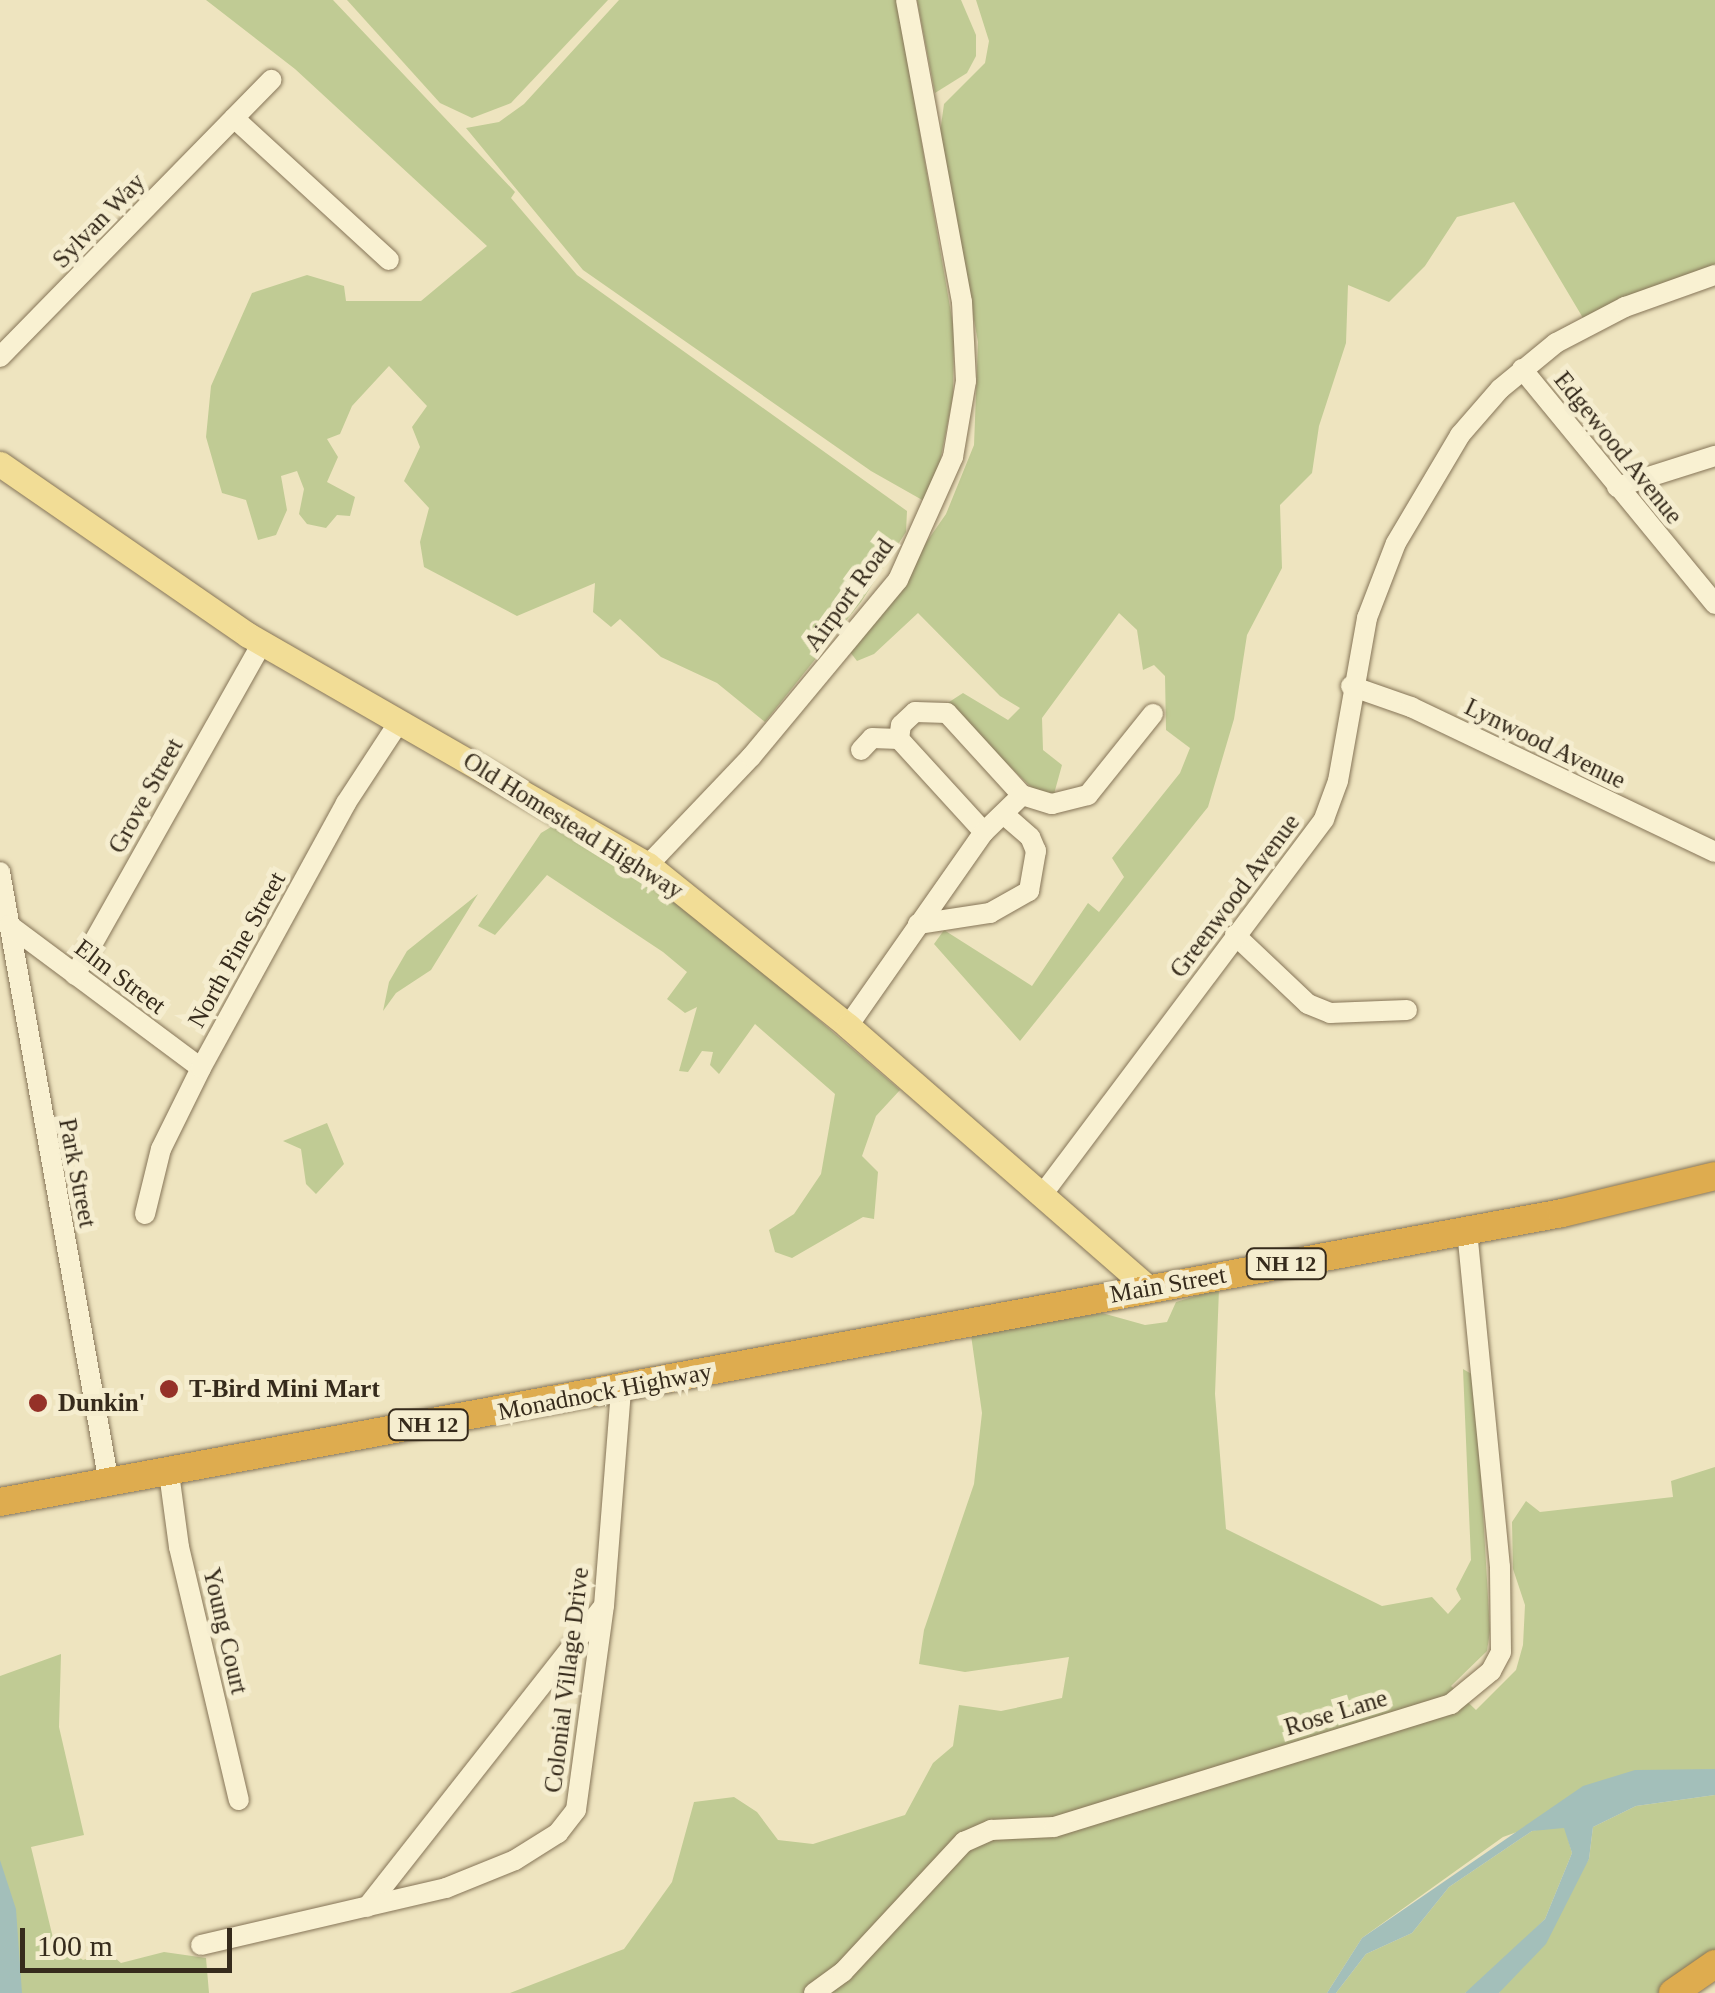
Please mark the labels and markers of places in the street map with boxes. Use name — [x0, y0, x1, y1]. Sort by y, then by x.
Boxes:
place label: T-Bird Mini Mart — [189, 1374, 380, 1404]
marker: T-Bird Mini Mart — [158, 1378, 180, 1400]
place label: Dunkin' — [58, 1388, 146, 1418]
marker: Dunkin' — [27, 1392, 49, 1414]

